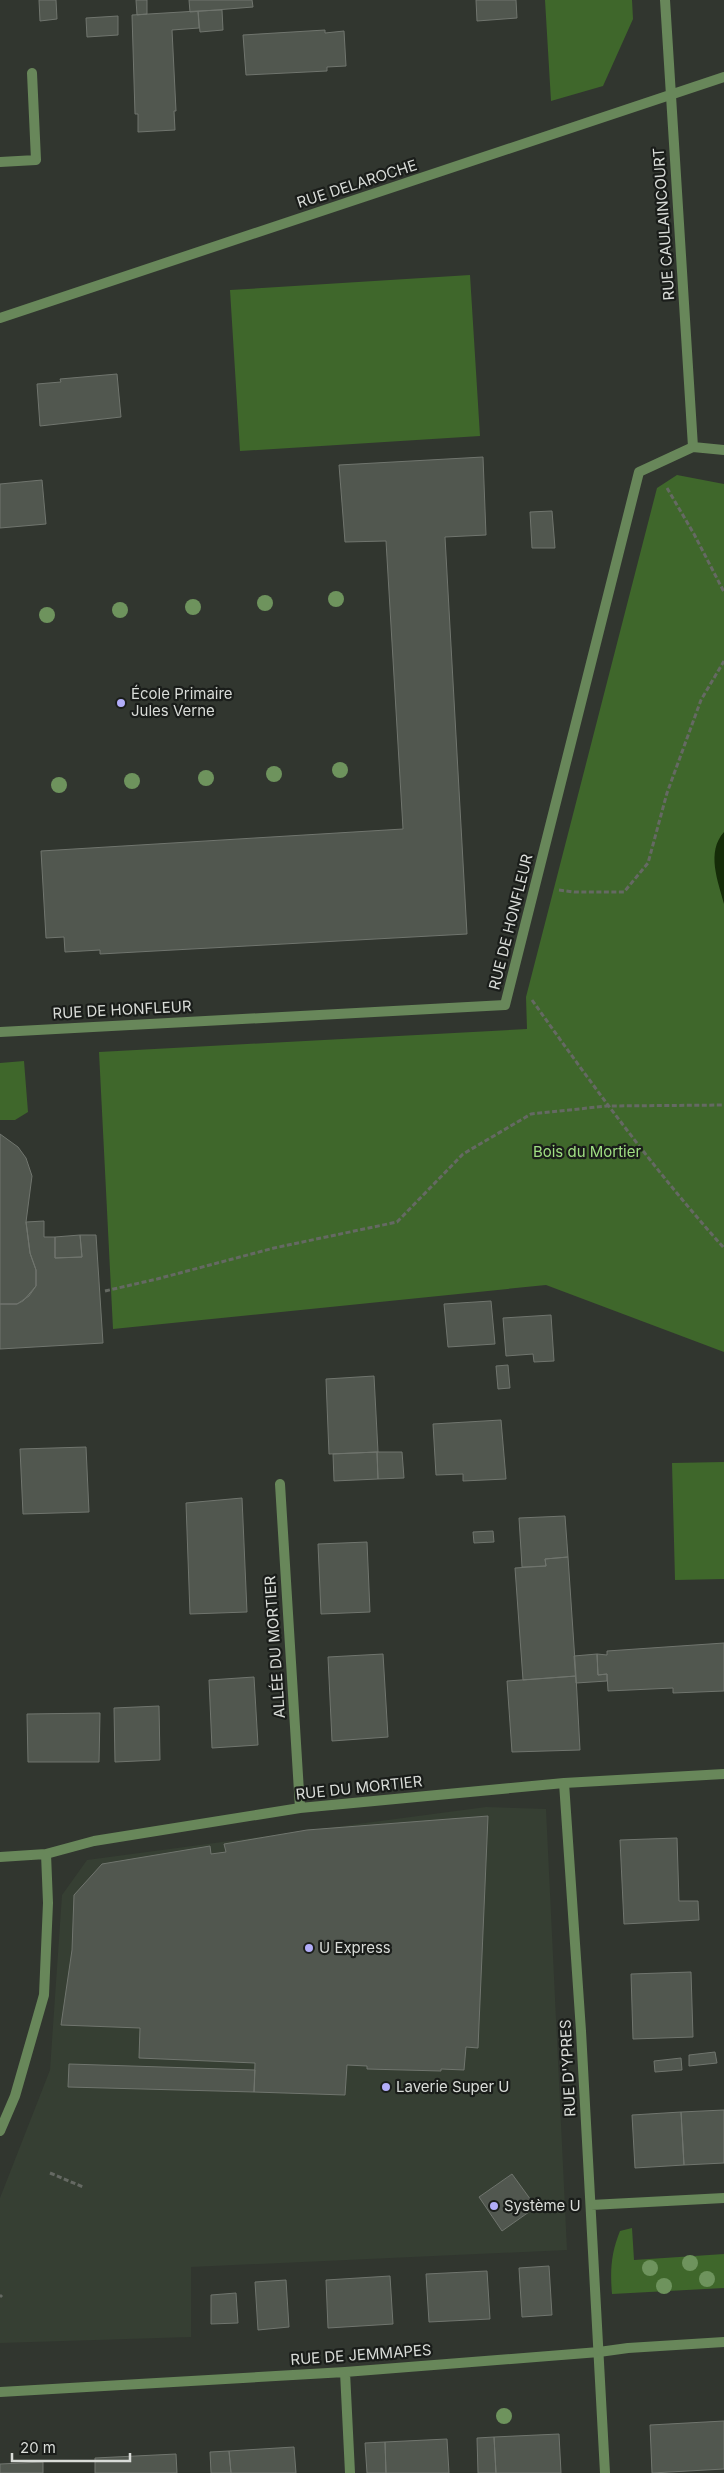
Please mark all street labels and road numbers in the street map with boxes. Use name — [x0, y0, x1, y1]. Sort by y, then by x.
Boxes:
street label: RUE CAULAINCOURT — [649, 147, 678, 301]
street label: RUE DELAROCHE — [294, 155, 419, 212]
street label: RUE DE HONFLEUR — [484, 852, 537, 992]
street label: RUE DE HONFLEUR — [52, 996, 192, 1023]
street label: ALLÉE DU MORTIER — [260, 1575, 289, 1719]
street label: RUE DU MORTIER — [295, 1771, 424, 1804]
street label: RUE D'YPRES — [555, 2019, 580, 2117]
street label: RUE DE JEMMAPES — [290, 2340, 432, 2369]

